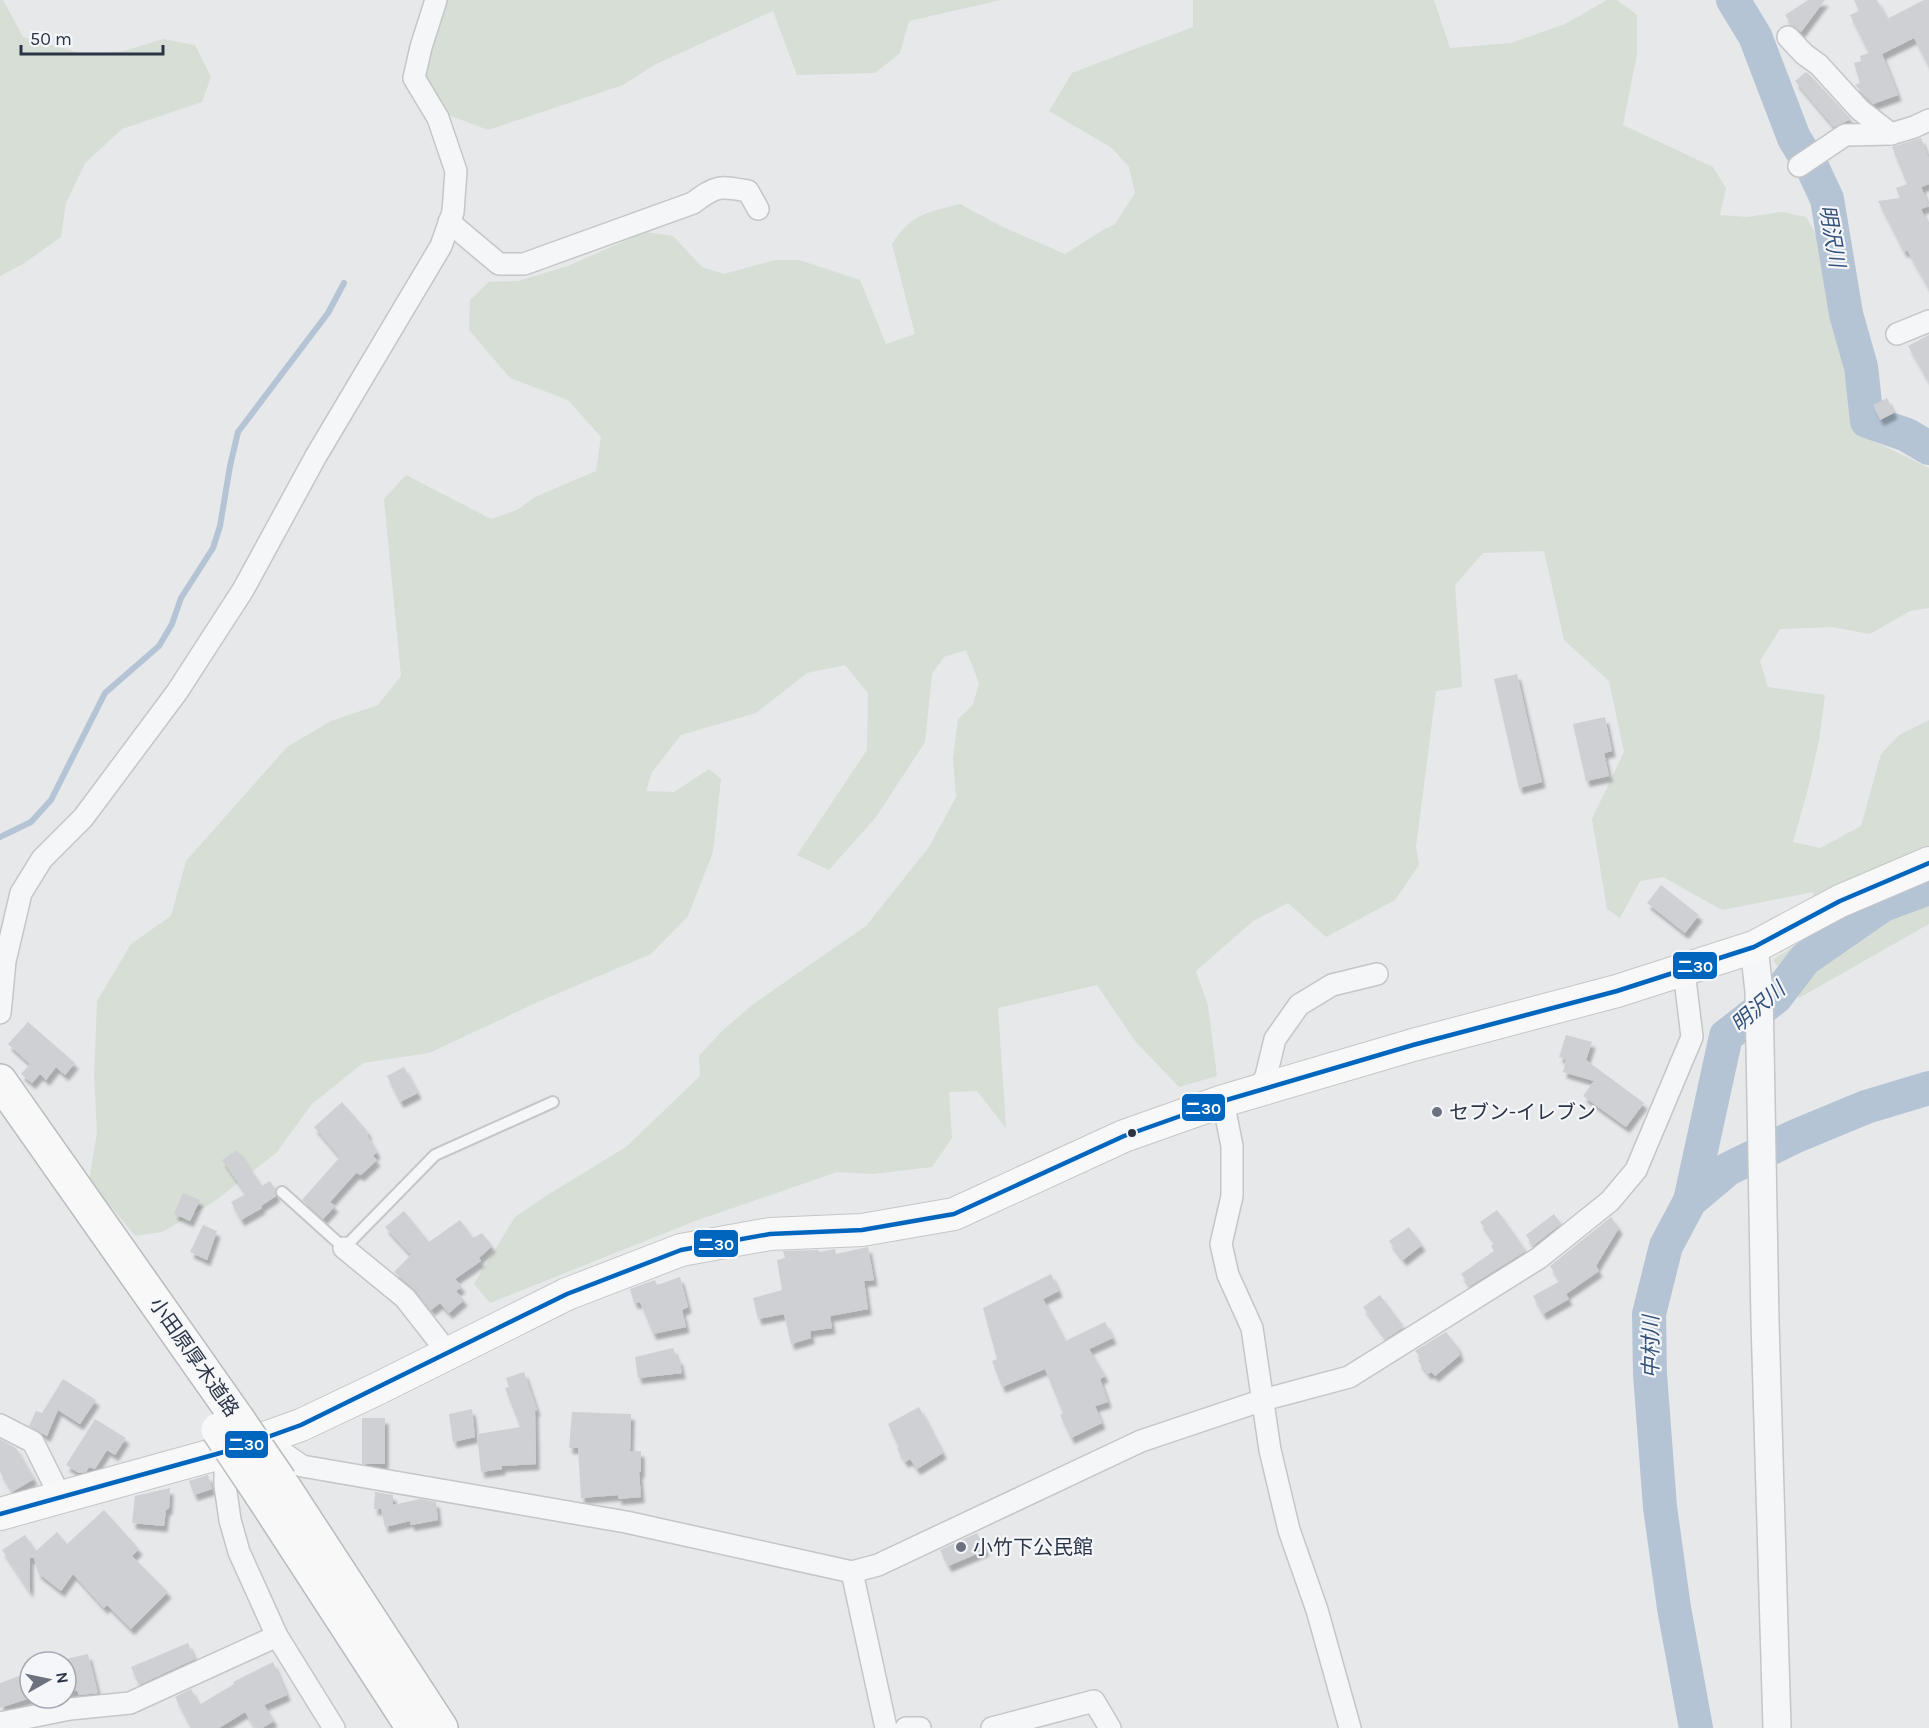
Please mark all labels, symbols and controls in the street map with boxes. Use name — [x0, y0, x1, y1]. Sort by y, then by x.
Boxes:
scale bar — [21, 18, 164, 56]
text: 50 m — [30, 28, 72, 50]
water label: 明沢川 — [1815, 203, 1850, 271]
line badge: 二30 — [1672, 951, 1718, 980]
text: 二30 — [1677, 957, 1713, 976]
water label: 明沢川 — [1726, 976, 1791, 1037]
line badge: 二30 — [1181, 1093, 1226, 1122]
text: 二30 — [1185, 1099, 1221, 1118]
place label: セブン-イレブン — [1449, 1101, 1596, 1124]
marker: セブン-イレブン — [1430, 1105, 1444, 1119]
unlabelled marker — [1126, 1127, 1138, 1139]
line badge: 二30 — [693, 1229, 739, 1258]
text: 二30 — [698, 1235, 734, 1254]
street label: 小田原厚木道路 — [144, 1293, 244, 1421]
water label: 中村川 — [1639, 1314, 1663, 1379]
line badge: 二30 — [224, 1430, 269, 1459]
text: 二30 — [228, 1435, 264, 1454]
place label: 小竹下公民館 — [973, 1536, 1093, 1559]
marker: 小竹下公民館 — [954, 1540, 968, 1554]
north arrow — [18, 1650, 78, 1710]
text: N — [52, 1671, 73, 1685]

